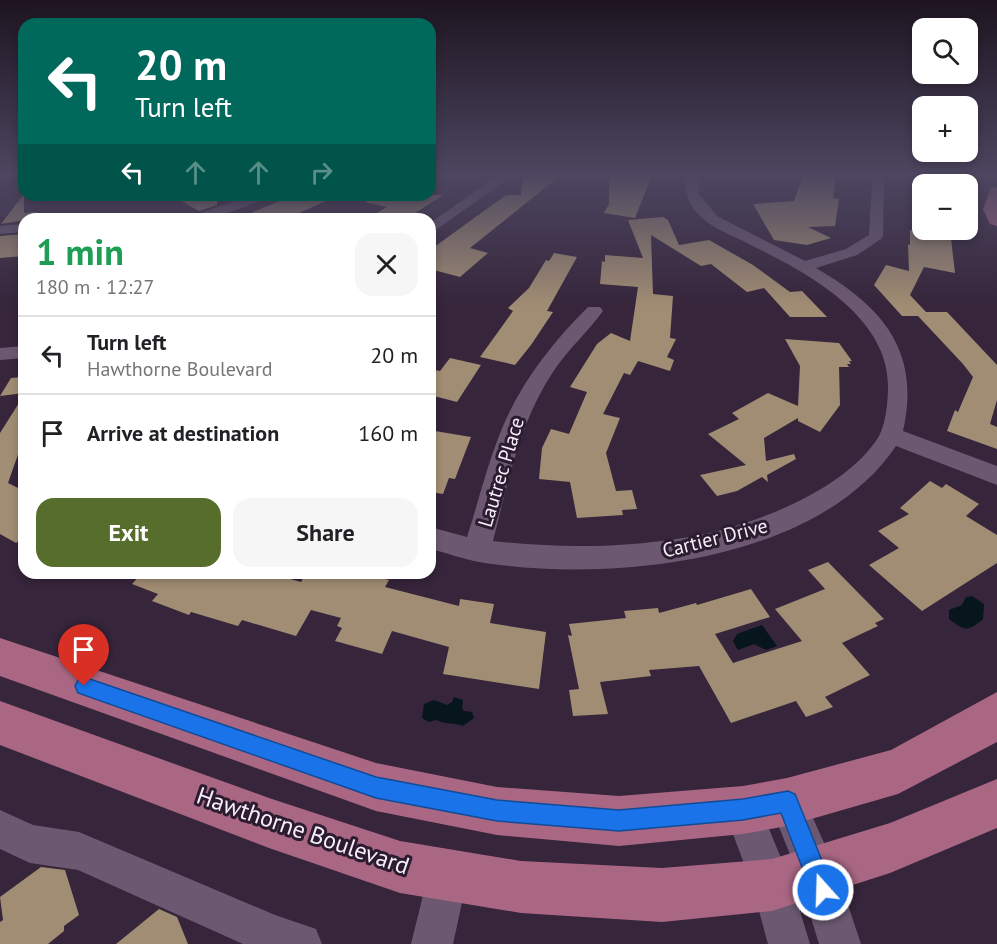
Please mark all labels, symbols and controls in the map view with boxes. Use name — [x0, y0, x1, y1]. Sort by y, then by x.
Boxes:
map controls — [912, 18, 978, 240]
button: search — [912, 18, 978, 84]
text: 20 m — [135, 37, 227, 92]
icon: left — [36, 42, 114, 120]
text: Turn left — [135, 90, 232, 124]
button: + — [912, 96, 978, 162]
icon: left — [116, 156, 149, 189]
icon: ahead — [179, 156, 212, 189]
icon: ahead — [242, 156, 275, 189]
icon: right — [305, 156, 338, 189]
button: − — [912, 174, 978, 240]
text: 1 min — [36, 228, 124, 275]
button: close — [355, 233, 418, 296]
text: 180 m · 12:27 — [36, 274, 154, 300]
text: Turn left — [87, 328, 167, 356]
icon: left — [36, 339, 69, 372]
text: 20 m — [370, 341, 418, 369]
text: Hawthorne Boulevard — [87, 356, 273, 382]
street label: Lautrec Place — [472, 414, 530, 530]
icon: arrive — [36, 417, 69, 450]
text: Arrive at destination — [87, 419, 279, 447]
text: 160 m — [358, 419, 418, 447]
button: Exit — [36, 498, 221, 567]
button: Share — [233, 498, 418, 567]
street label: Cartier Drive — [660, 512, 770, 564]
pin — [58, 624, 109, 686]
icon: arrive — [67, 633, 100, 666]
street label: Hawthorne Boulevard — [193, 780, 414, 881]
position arrow — [791, 858, 855, 922]

